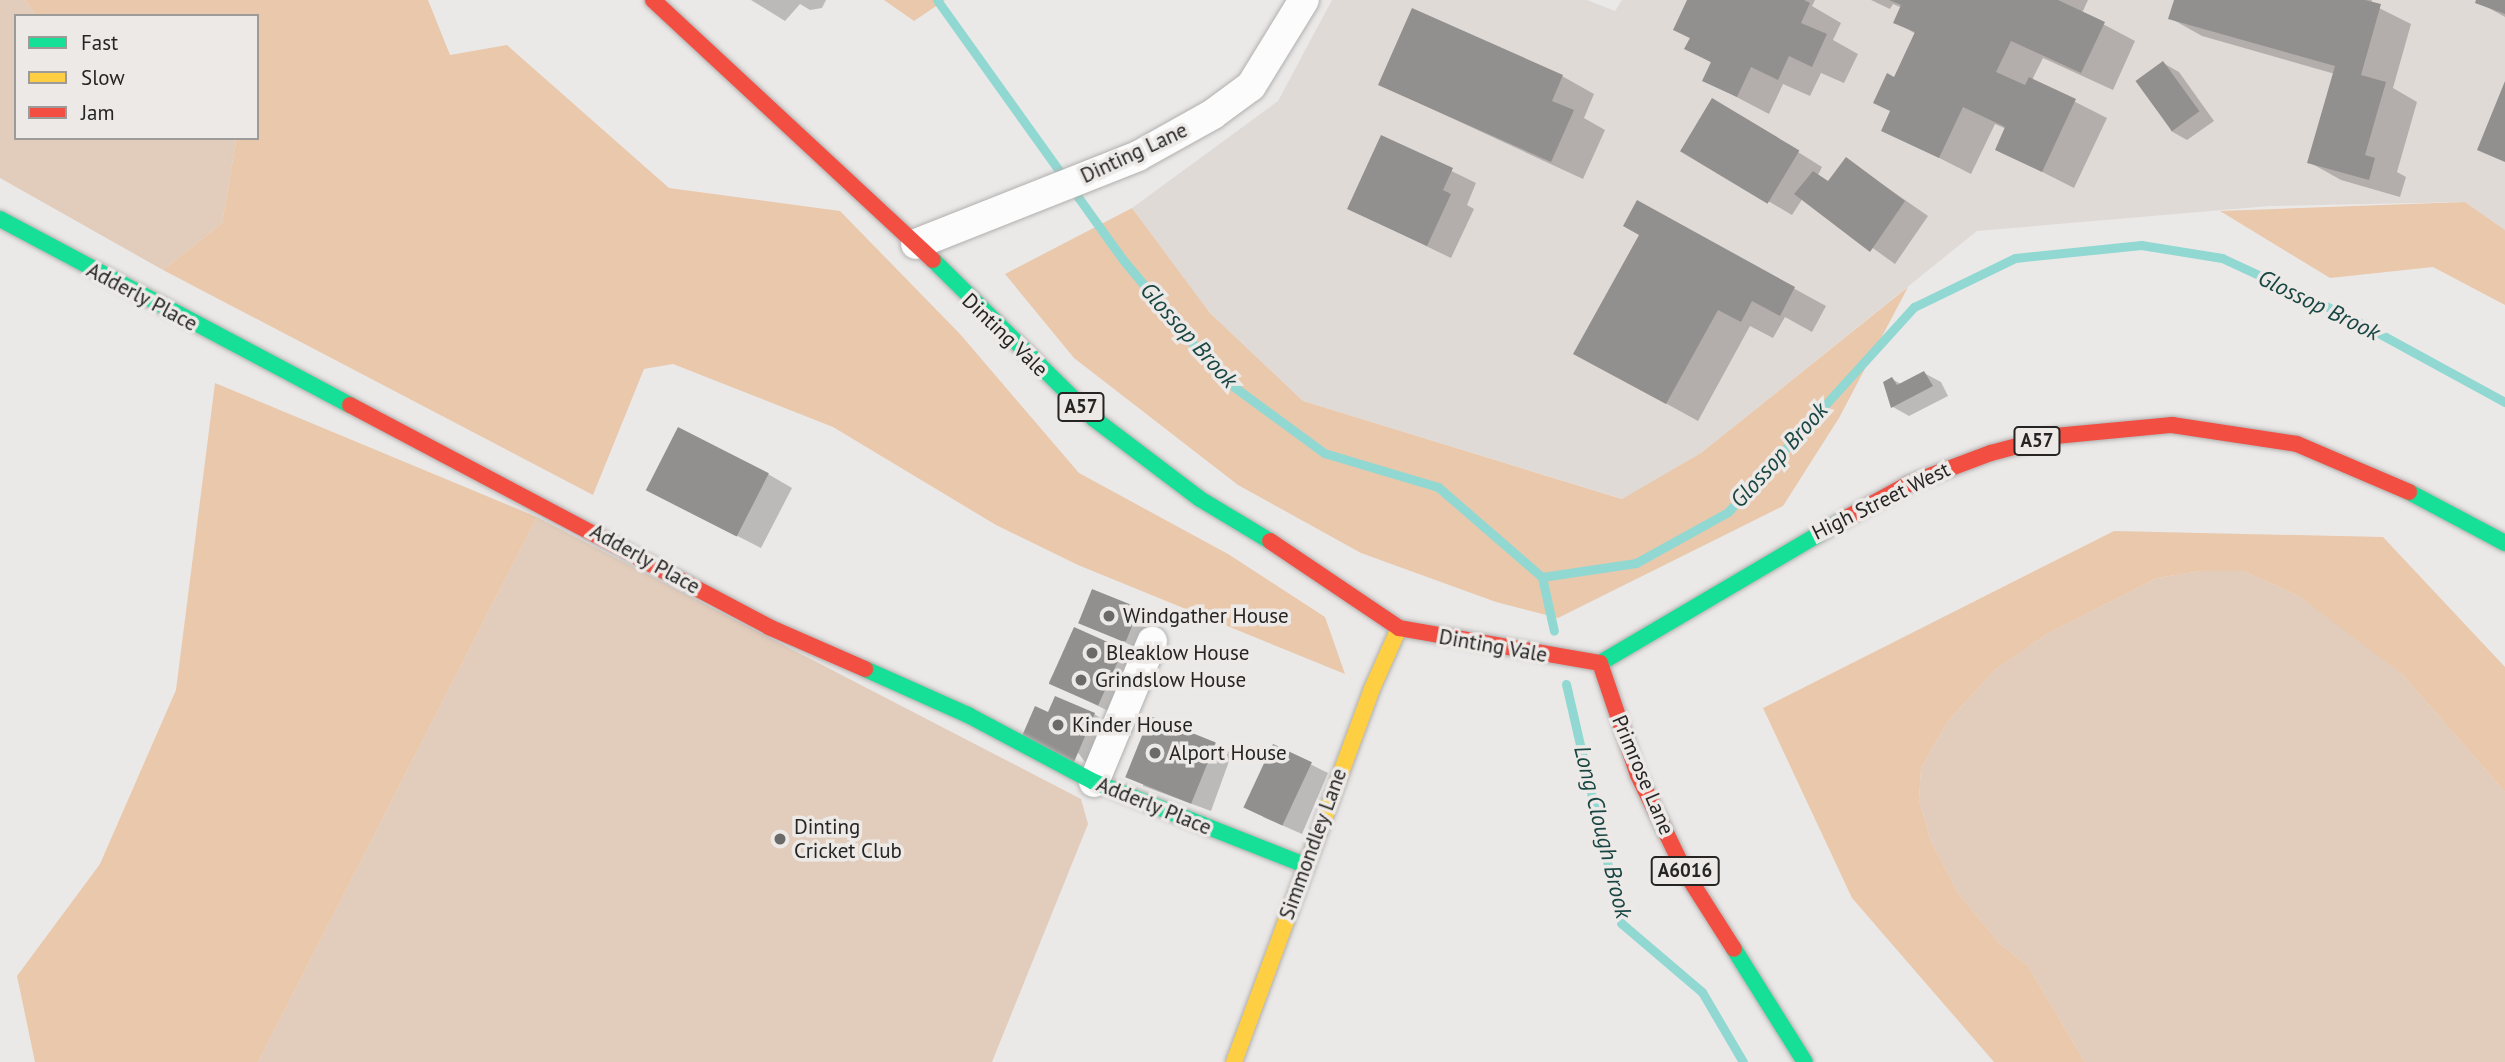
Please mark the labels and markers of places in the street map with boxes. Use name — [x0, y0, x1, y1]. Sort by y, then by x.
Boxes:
place label: Windgather House — [1123, 603, 1289, 629]
marker: Windgather House — [1101, 608, 1117, 624]
place label: Bleaklow House — [1106, 640, 1250, 666]
marker: Bleaklow House — [1084, 645, 1100, 661]
place label: Grindslow House — [1095, 667, 1247, 693]
marker: Grindslow House — [1073, 672, 1089, 688]
place label: Kinder House — [1072, 712, 1193, 738]
marker: Kinder House — [1050, 717, 1066, 733]
place label: Alport House — [1169, 740, 1287, 766]
marker: Alport House — [1147, 745, 1163, 761]
place label: Dinting Cricket Club — [794, 814, 902, 864]
marker: Dinting Cricket Club — [772, 831, 788, 847]

